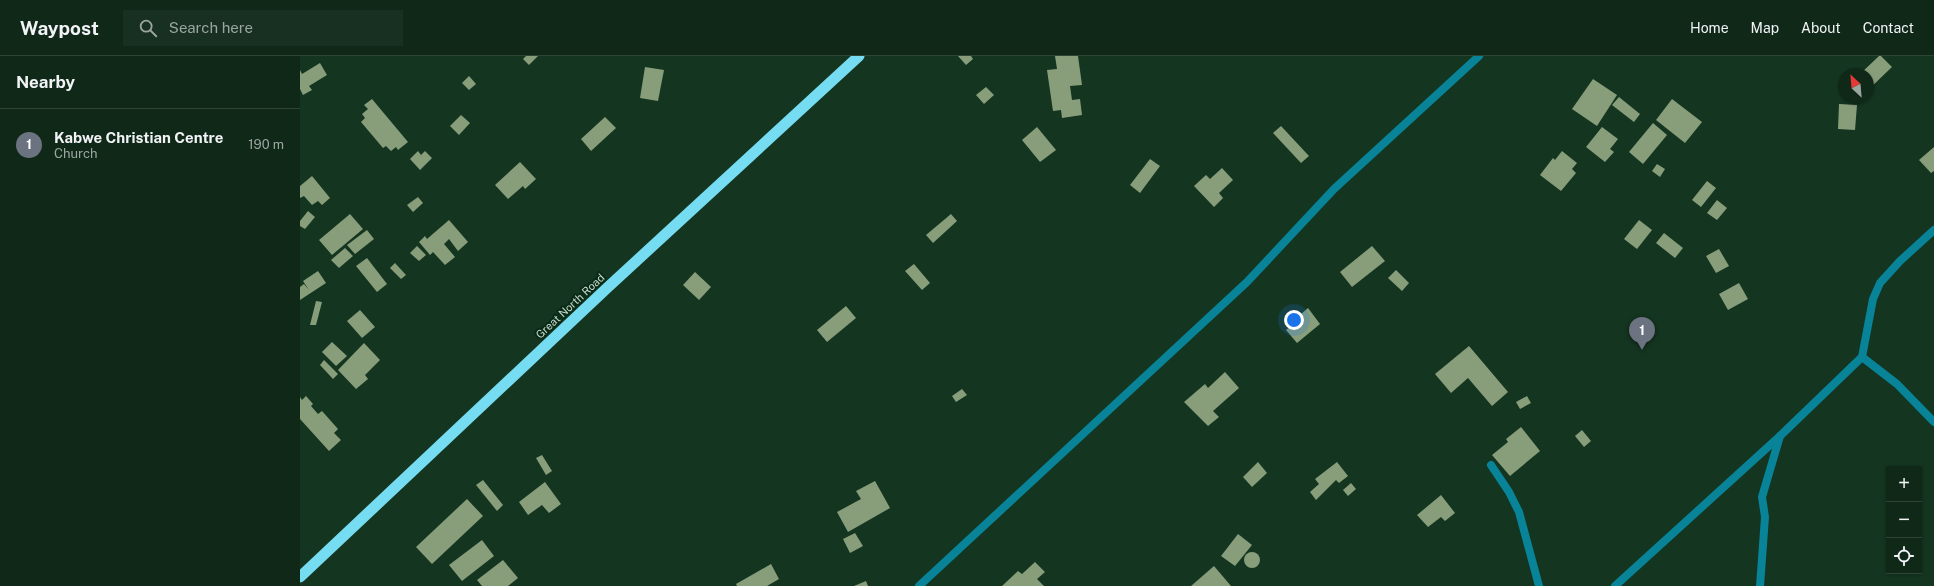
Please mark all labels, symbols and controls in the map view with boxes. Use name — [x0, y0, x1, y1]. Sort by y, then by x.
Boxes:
search box — [123, 10, 403, 46]
text: Waypost — [20, 17, 99, 39]
icon: search — [137, 17, 159, 39]
text: Search here — [169, 19, 253, 36]
text: Home — [1690, 20, 1729, 36]
text: Map — [1751, 20, 1779, 36]
text: About — [1801, 20, 1841, 36]
text: Contact — [1863, 20, 1914, 36]
north arrow — [1838, 68, 1874, 104]
text: Nearby — [16, 72, 75, 92]
text: Kabwe Christian Centre — [54, 129, 223, 146]
text: 1 — [26, 137, 32, 152]
text: 190 m — [248, 137, 284, 152]
text: Church — [54, 146, 98, 161]
street label: Great North Road — [533, 271, 607, 341]
your location — [1284, 310, 1304, 330]
pin: 1 — [1629, 317, 1655, 350]
map controls — [1886, 466, 1922, 574]
button: + — [1886, 466, 1922, 502]
button: − — [1886, 502, 1922, 538]
button: locate — [1886, 538, 1922, 574]

